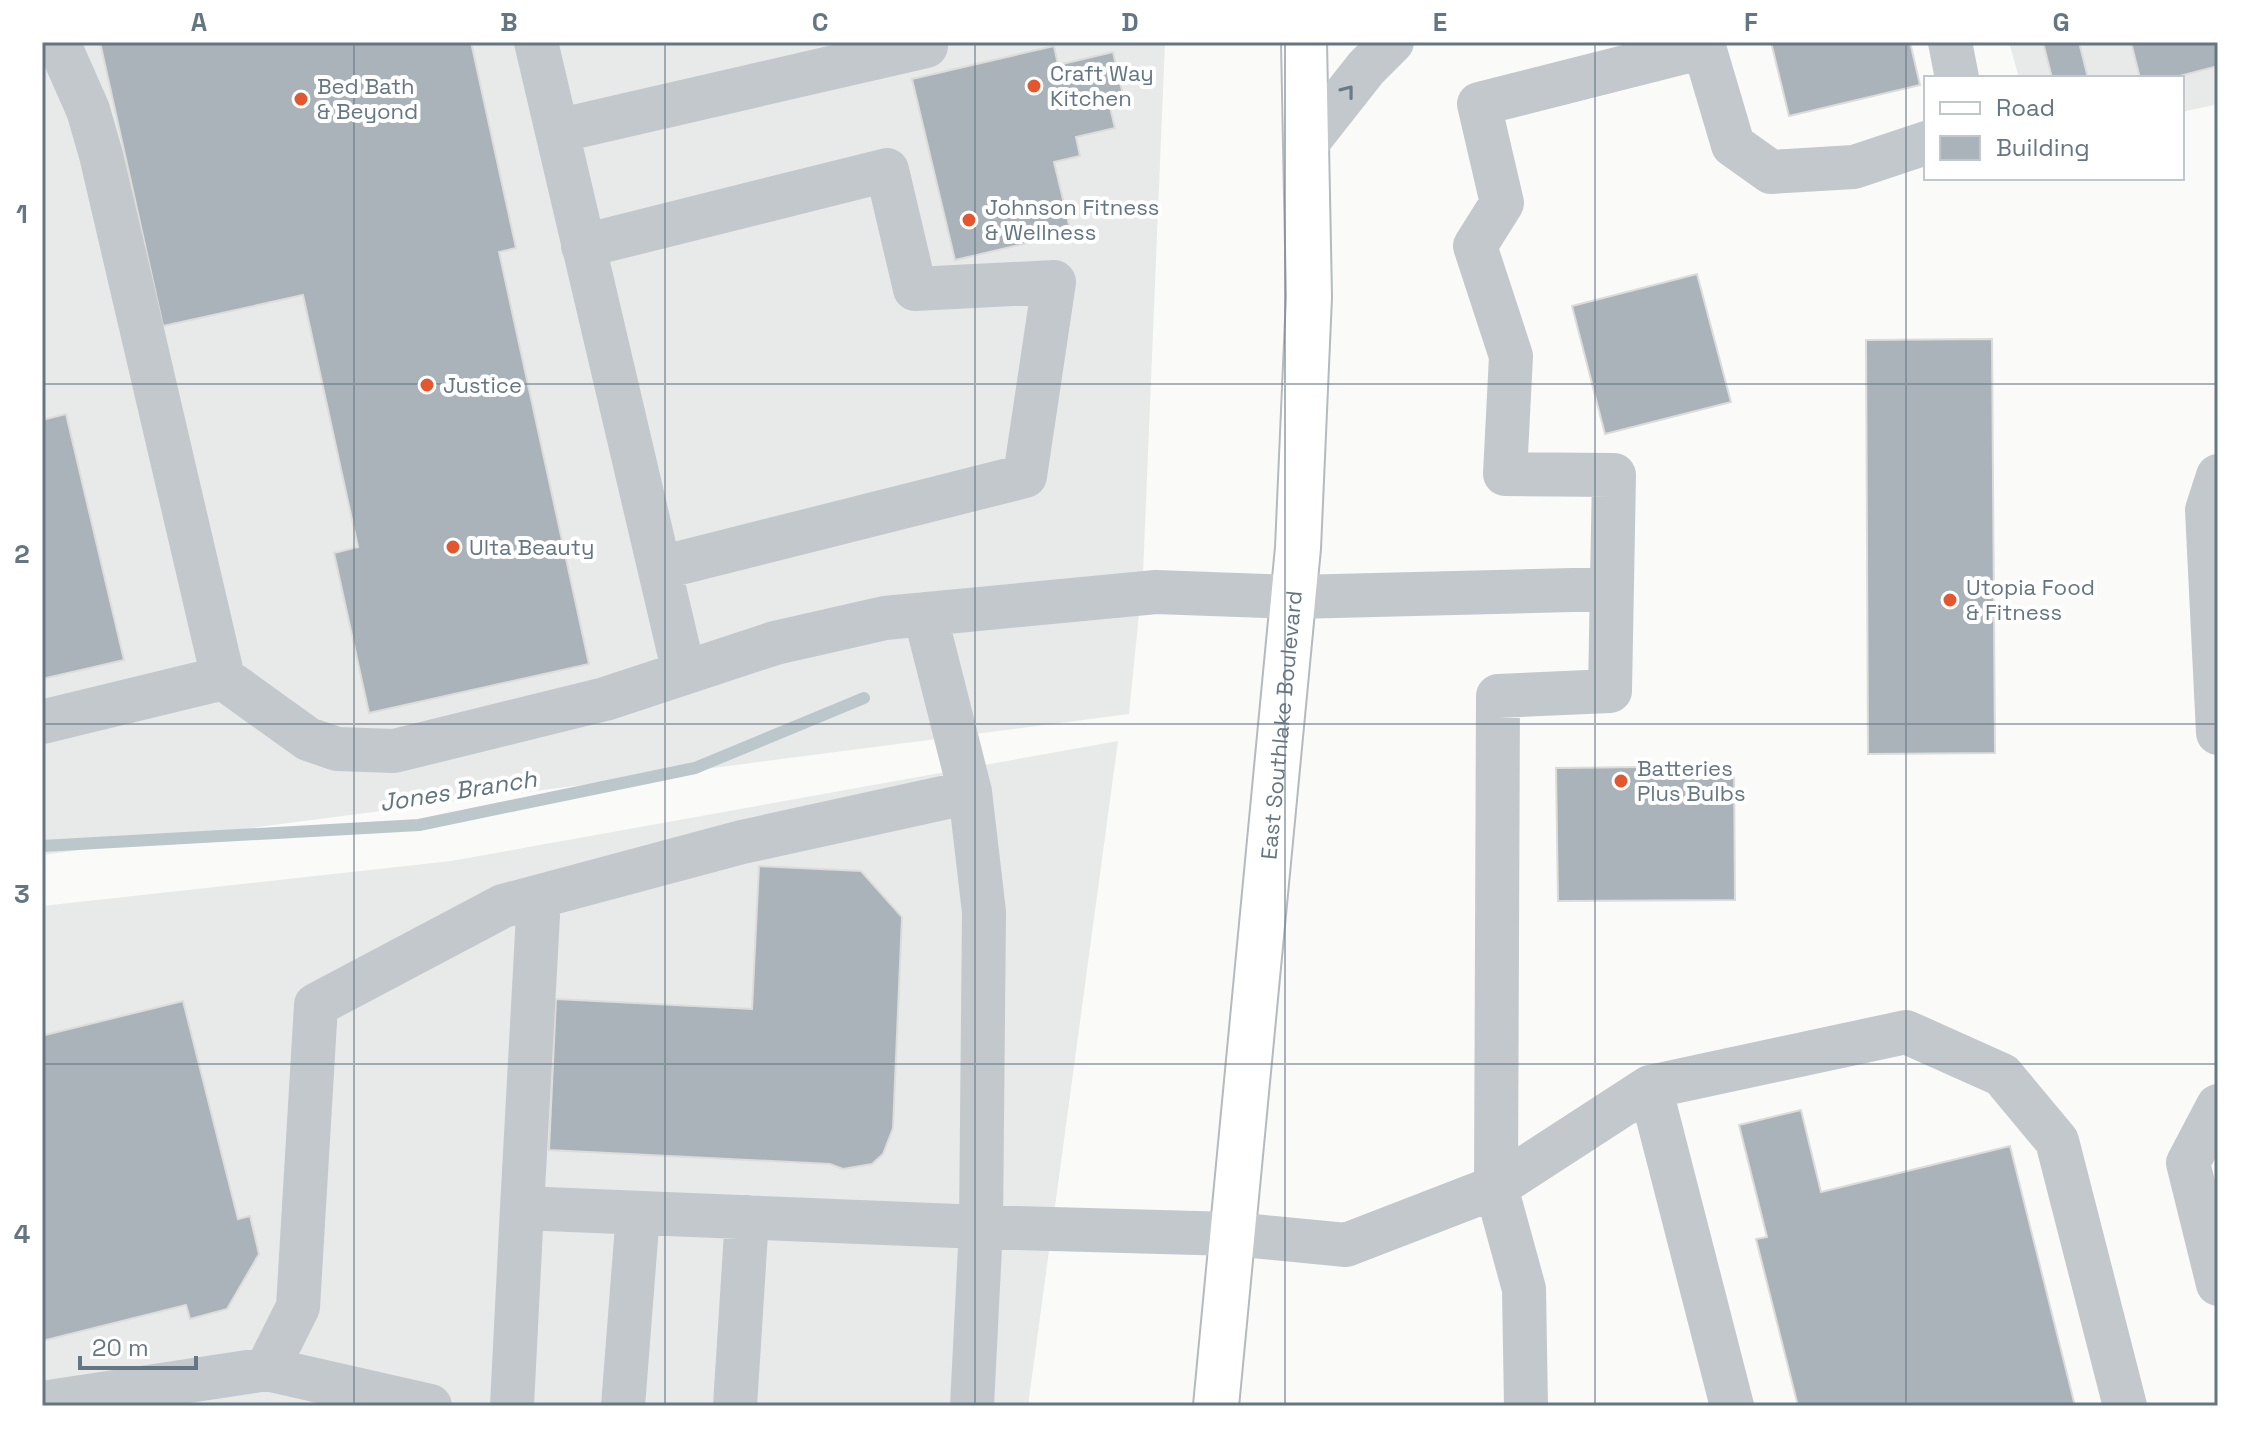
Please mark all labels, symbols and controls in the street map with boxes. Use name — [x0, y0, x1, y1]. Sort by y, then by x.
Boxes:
text: A — [191, 5, 208, 39]
text: B — [500, 5, 518, 39]
text: C — [812, 5, 828, 39]
text: D — [1121, 5, 1139, 39]
text: E — [1433, 5, 1447, 39]
text: F — [1744, 5, 1758, 39]
text: G — [2052, 5, 2070, 39]
place label: Craft Way Kitchen — [1050, 59, 1154, 112]
place label: Bed Bath & Beyond — [317, 72, 418, 125]
legend — [1924, 76, 2184, 180]
marker: Craft Way Kitchen — [1025, 77, 1043, 95]
one-way arrow — [1338, 86, 1353, 100]
marker: Bed Bath & Beyond — [292, 90, 310, 108]
text: Road — [1996, 92, 2055, 123]
text: Building — [1996, 132, 2090, 163]
place label: Johnson Fitness & Wellness — [985, 193, 1159, 246]
text: 1 — [16, 197, 28, 231]
marker: Johnson Fitness & Wellness — [960, 211, 978, 229]
place label: Justice — [443, 371, 522, 399]
marker: Justice — [418, 376, 436, 394]
place label: Ulta Beauty — [469, 533, 594, 561]
text: 2 — [14, 537, 30, 571]
marker: Ulta Beauty — [444, 538, 462, 556]
place label: Utopia Food & Fitness — [1966, 573, 2095, 626]
street label: East Southlake Boulevard — [1254, 589, 1308, 861]
marker: Utopia Food & Fitness — [1941, 591, 1959, 609]
place label: Batteries Plus Bulbs — [1637, 754, 1745, 807]
water label: Jones Branch — [377, 763, 540, 818]
marker: Batteries Plus Bulbs — [1612, 772, 1630, 790]
text: 3 — [14, 877, 30, 911]
text: 4 — [14, 1217, 30, 1251]
scale bar — [80, 1320, 196, 1370]
text: 20 m — [92, 1332, 149, 1363]

